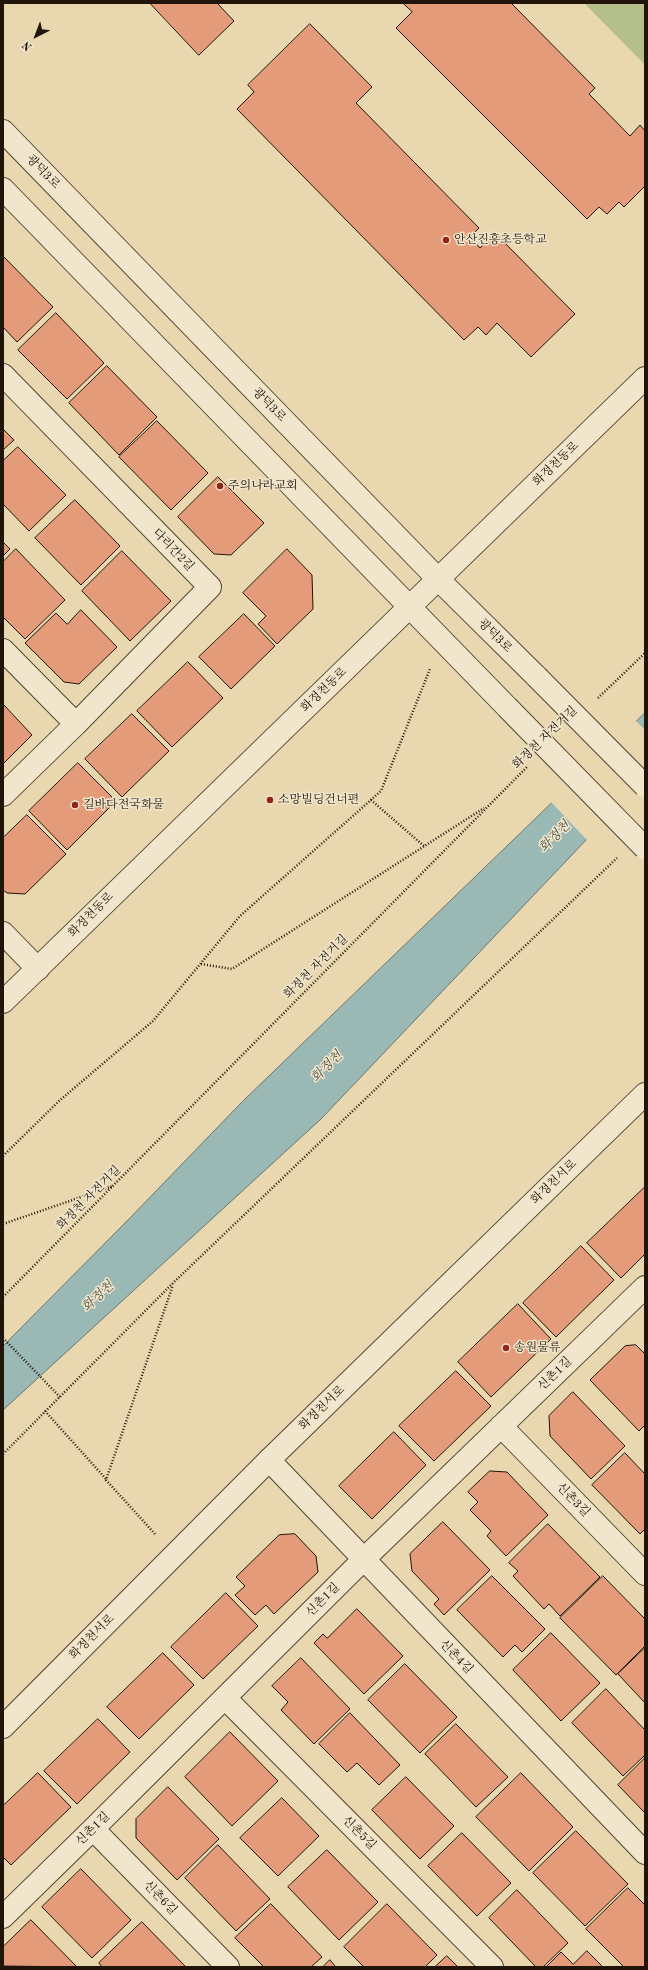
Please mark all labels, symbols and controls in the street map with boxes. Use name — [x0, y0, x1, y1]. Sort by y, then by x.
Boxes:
north arrow — [16, 16, 56, 56]
text: N — [21, 38, 34, 52]
street label: 광덕3로 — [23, 152, 63, 192]
place label: 안산진흥초등학교 — [454, 233, 547, 247]
marker: 안산진흥초등학교 — [441, 235, 451, 245]
street label: 광덕3로 — [249, 385, 289, 425]
street label: 화정천동로 — [530, 439, 582, 489]
place label: 주의나라교회 — [228, 479, 298, 493]
marker: 주의나라교회 — [215, 481, 225, 491]
street label: 다리간2길 — [149, 526, 197, 574]
street label: 광덕3로 — [475, 616, 515, 656]
street label: 화정천동로 — [298, 665, 350, 715]
street label: 화정천 자전거길 — [510, 703, 580, 773]
place label: 소망빌딩건너편 — [278, 793, 359, 807]
marker: 소망빌딩건너편 — [265, 795, 275, 805]
place label: 길바다전국화물 — [83, 798, 164, 812]
marker: 길바다전국화물 — [70, 800, 80, 810]
water label: 화정천 — [536, 818, 574, 856]
street label: 화정천동로 — [65, 889, 117, 941]
street label: 화정천 자전거길 — [281, 932, 351, 1002]
water label: 화정천 — [308, 1048, 346, 1086]
street label: 화정천서로 — [528, 1157, 580, 1207]
street label: 화정천 자전거길 — [54, 1163, 124, 1233]
water label: 화정천 — [79, 1278, 117, 1316]
place label: 송원물류 — [514, 1341, 560, 1355]
marker: 송원물류 — [501, 1343, 511, 1353]
street label: 신촌1길 — [535, 1354, 575, 1394]
street label: 화정천서로 — [296, 1383, 348, 1433]
street label: 신촌3길 — [553, 1480, 593, 1520]
street label: 신촌1길 — [303, 1580, 343, 1620]
street label: 화정천서로 — [66, 1611, 118, 1663]
street label: 신촌4길 — [436, 1637, 476, 1677]
street label: 신촌1길 — [73, 1809, 113, 1849]
street label: 신촌5길 — [339, 1813, 379, 1853]
street label: 신촌6길 — [140, 1878, 180, 1918]

